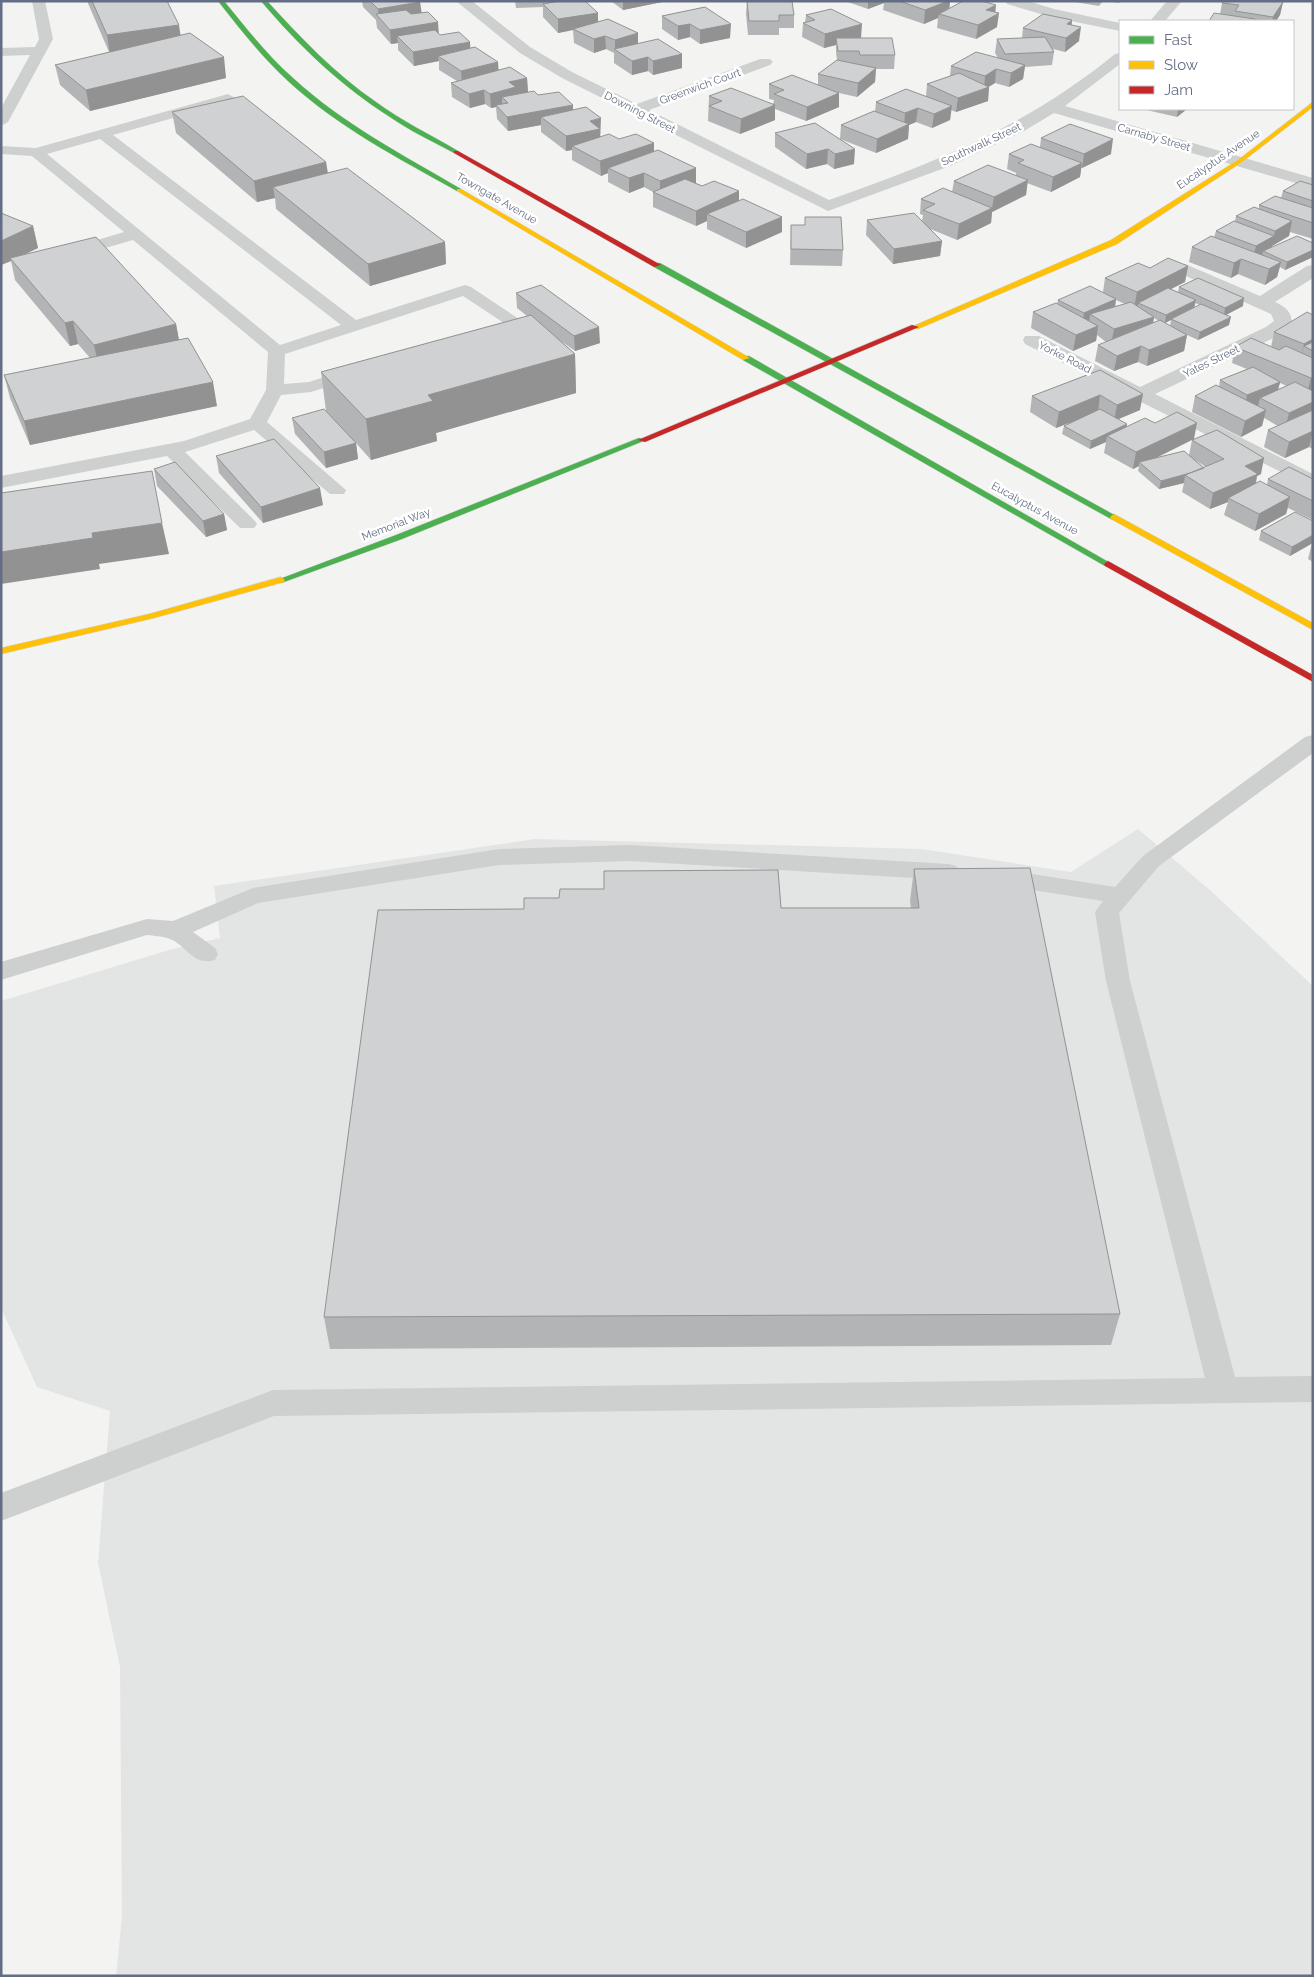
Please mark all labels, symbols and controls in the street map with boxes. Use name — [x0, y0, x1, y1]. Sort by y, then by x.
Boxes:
legend — [1119, 20, 1294, 110]
text: Fast — [1164, 31, 1192, 49]
text: Slow — [1164, 56, 1198, 74]
street label: Greenwich Court — [658, 66, 743, 107]
text: Jam — [1164, 81, 1193, 99]
street label: Downing Street — [602, 89, 678, 136]
street label: Southwalk Street — [939, 120, 1024, 169]
street label: Carnaby Street — [1116, 121, 1192, 154]
street label: Eucalyptus Avenue — [1174, 127, 1263, 192]
street label: Towngate Avenue — [454, 170, 540, 227]
street label: Yorke Road — [1036, 339, 1094, 376]
street label: Yates Street — [1181, 342, 1242, 381]
street label: Eucalyptus Avenue — [989, 479, 1081, 538]
street label: Memorial Way — [360, 505, 432, 544]

